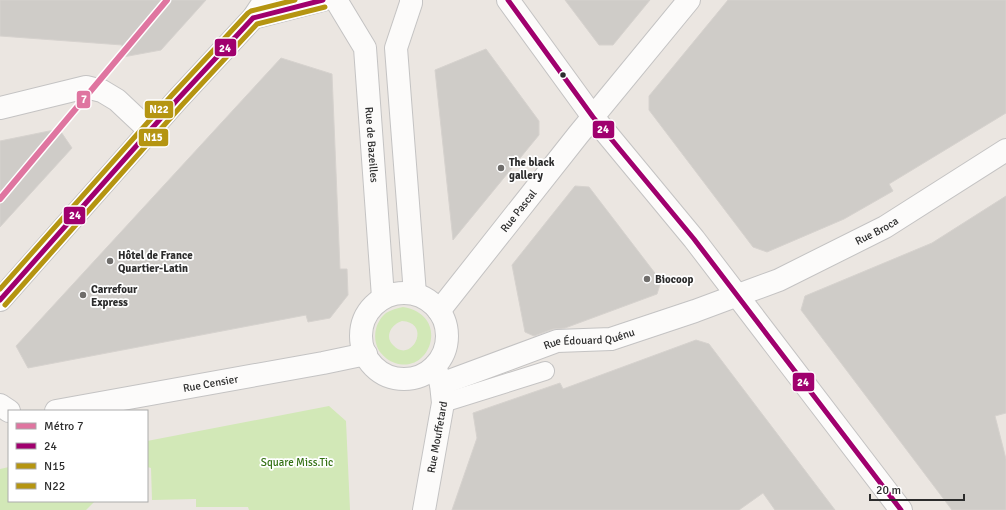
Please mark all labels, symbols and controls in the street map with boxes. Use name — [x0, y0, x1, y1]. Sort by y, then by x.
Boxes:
line badge: 24 — [214, 38, 237, 57]
text: 24 — [219, 42, 231, 55]
unlabelled marker — [558, 70, 568, 80]
line badge: 7 — [76, 90, 91, 109]
text: 7 — [81, 93, 87, 106]
line badge: N22 — [144, 100, 174, 119]
text: N22 — [149, 103, 169, 116]
street label: Rue de Bazeilles — [363, 106, 381, 183]
line badge: 24 — [592, 120, 615, 139]
text: 24 — [597, 123, 609, 136]
line badge: N15 — [138, 128, 169, 147]
text: N15 — [143, 131, 163, 144]
place label: The black gallery — [509, 156, 555, 182]
marker: The black gallery — [496, 163, 506, 173]
street label: Rue Pascal — [498, 187, 539, 234]
line badge: 24 — [63, 206, 86, 225]
text: 24 — [69, 209, 81, 222]
street label: Rue Broca — [853, 214, 901, 247]
place label: Hôtel de France Quartier-Latin — [118, 249, 193, 275]
marker: Hôtel de France Quartier-Latin — [105, 256, 115, 266]
place label: Biocoop — [655, 273, 693, 286]
marker: Biocoop — [642, 274, 652, 284]
place label: Carrefour Express — [91, 283, 138, 309]
marker: Carrefour Express — [78, 290, 88, 300]
street label: Rue Édouard Quénu — [542, 325, 636, 352]
street label: Rue Censier — [182, 372, 239, 395]
line badge: 24 — [792, 372, 815, 392]
text: 24 — [797, 376, 809, 389]
street label: Rue Mouffetard — [424, 400, 450, 474]
legend — [8, 410, 148, 502]
text: Métro 7 — [44, 419, 83, 434]
text: 24 — [44, 439, 57, 454]
park label: Square Miss.Tic — [261, 456, 333, 469]
text: N15 — [44, 459, 65, 474]
scale bar — [870, 476, 964, 502]
text: N22 — [44, 479, 65, 494]
text: 20 m — [876, 483, 901, 498]

